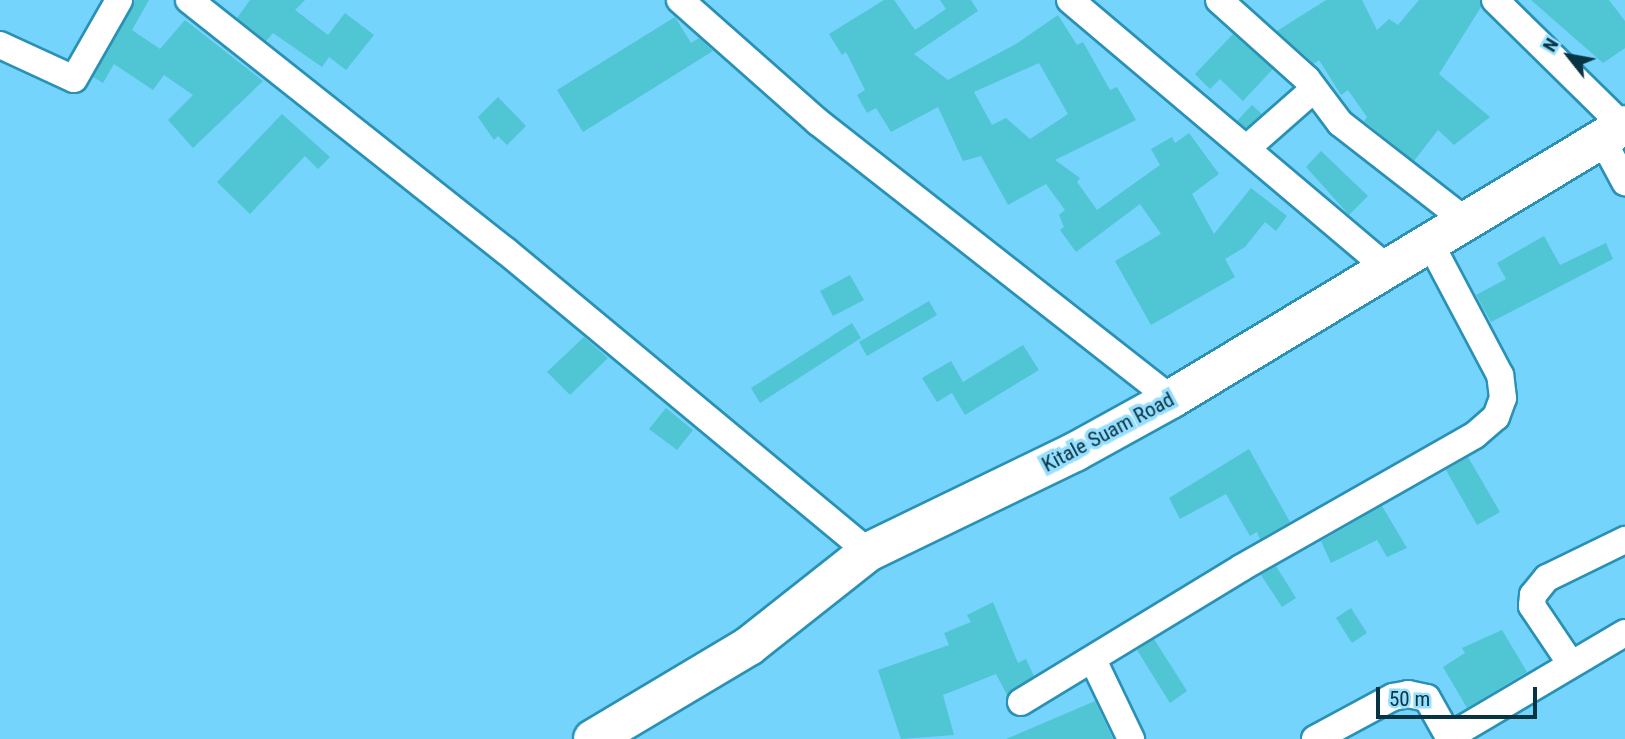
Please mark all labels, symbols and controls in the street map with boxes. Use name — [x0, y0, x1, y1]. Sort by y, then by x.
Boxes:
north arrow — [1534, 21, 1604, 91]
text: N — [1538, 34, 1563, 56]
street label: Kitale Suam Road — [1038, 387, 1178, 477]
scale bar — [1380, 672, 1541, 716]
text: 50 m — [1389, 687, 1430, 711]

